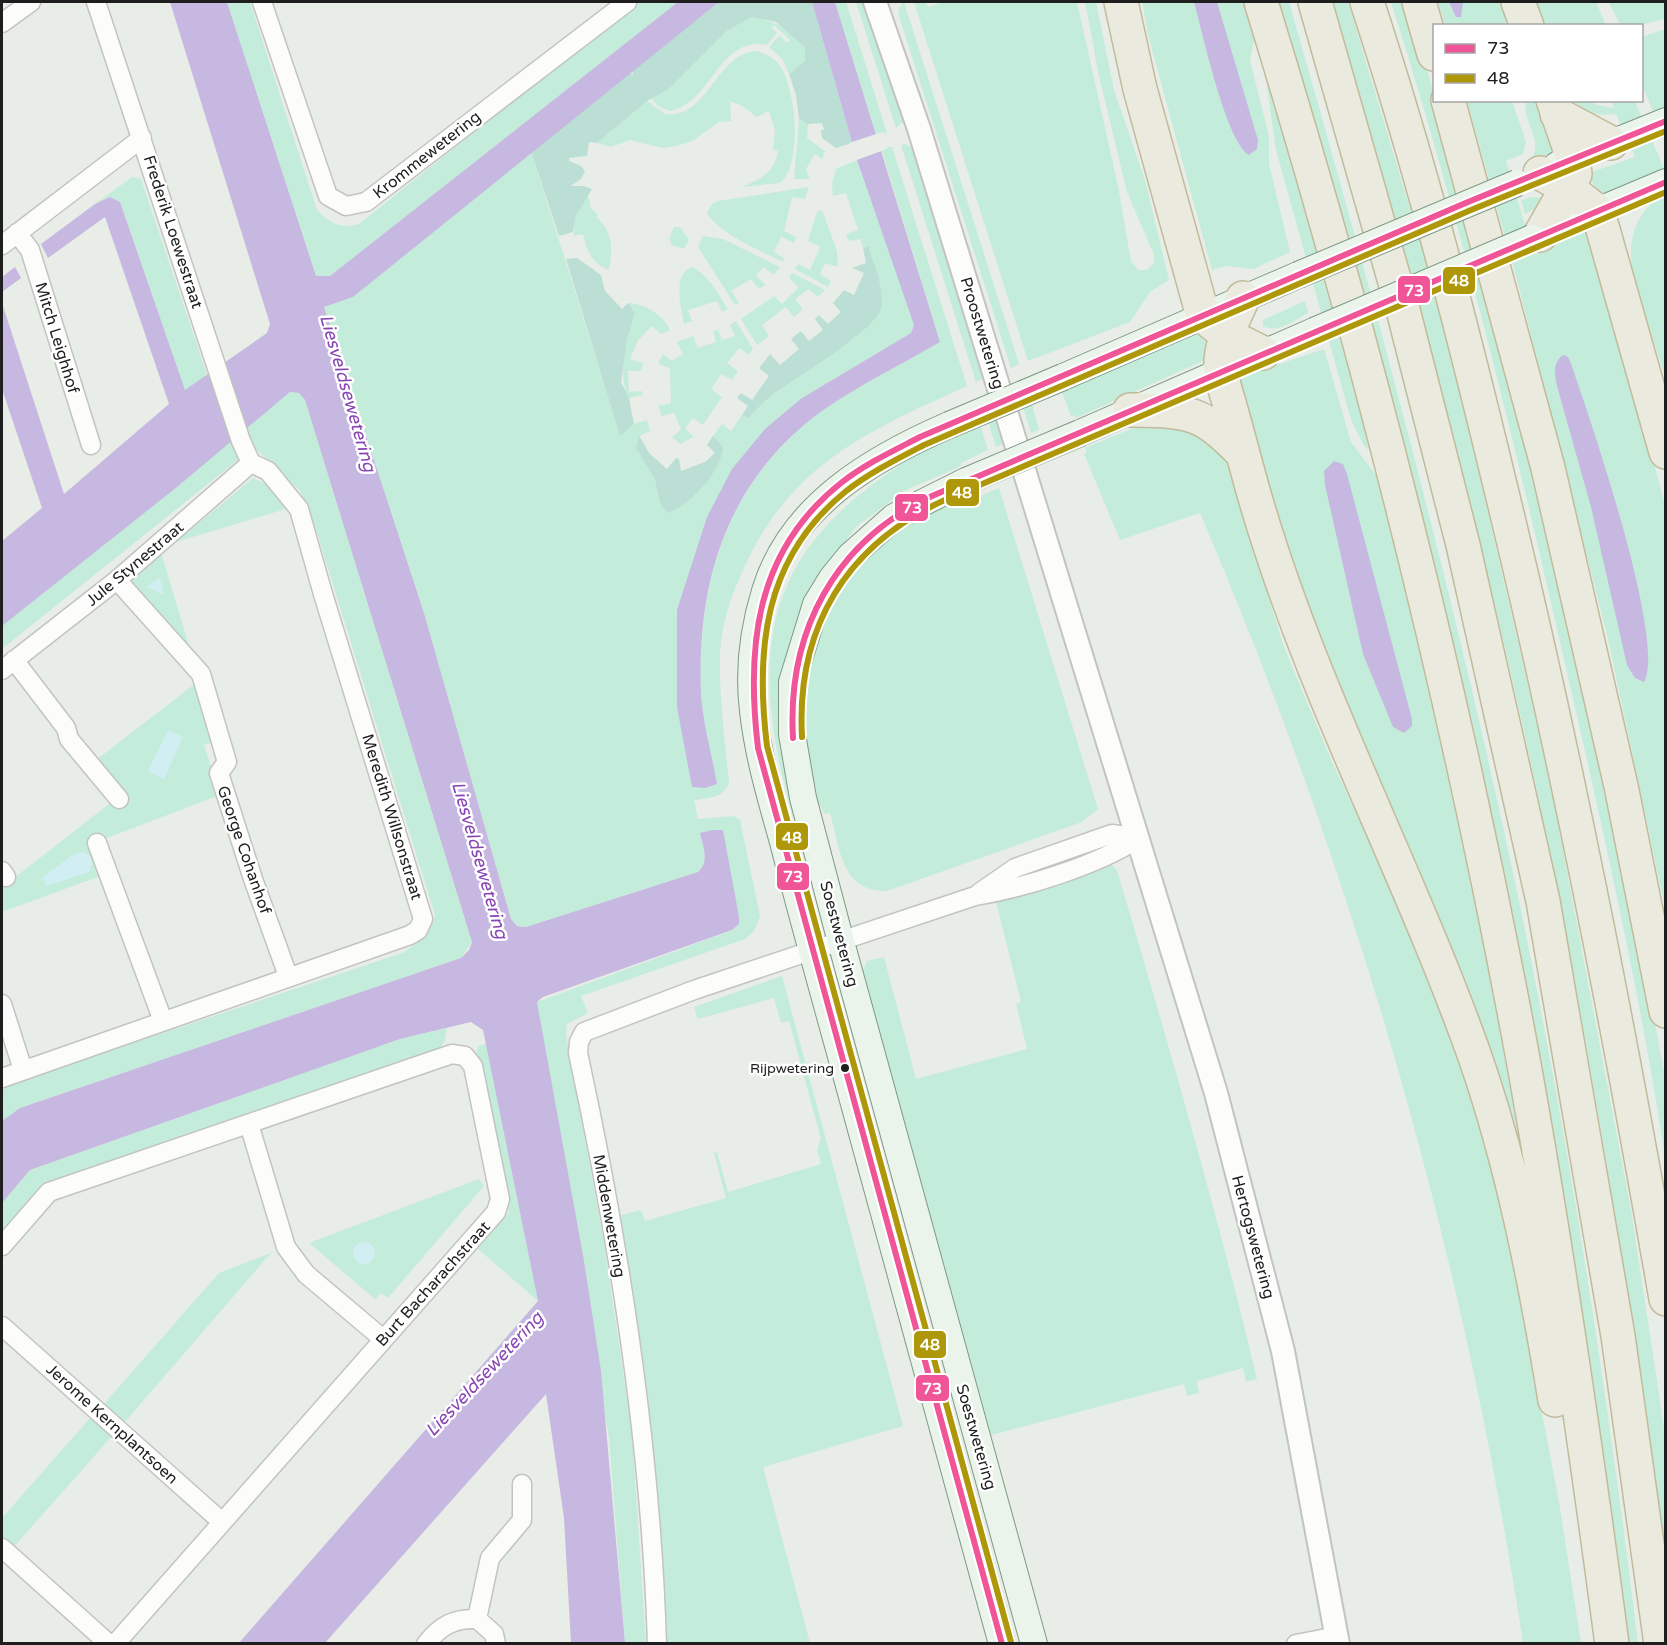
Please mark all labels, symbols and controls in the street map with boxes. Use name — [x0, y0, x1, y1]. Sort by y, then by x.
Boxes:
legend — [1433, 24, 1643, 102]
text: 73 — [1487, 37, 1510, 59]
text: 48 — [1487, 67, 1510, 89]
street label: Krommewetering — [369, 107, 485, 203]
street label: Frederik Loewestraat — [139, 153, 207, 311]
line badge: 48 — [1442, 266, 1476, 295]
text: 48 — [1449, 271, 1469, 291]
street label: Proostwetering — [955, 274, 1009, 392]
line badge: 73 — [1397, 275, 1431, 304]
street label: Mitch Leighhof — [31, 280, 84, 397]
text: 73 — [1404, 281, 1424, 301]
water label: Liesveldsewetering — [315, 312, 381, 476]
line badge: 48 — [945, 478, 980, 507]
text: 48 — [952, 483, 972, 503]
line badge: 73 — [894, 493, 929, 522]
text: 73 — [902, 498, 922, 518]
street label: Jule Stynestraat — [82, 517, 188, 611]
street label: Meredith Willsonstraat — [357, 732, 427, 902]
water label: Liesveldsewetering — [447, 779, 513, 943]
street label: George Cohanhof — [213, 783, 276, 918]
line badge: 48 — [775, 822, 809, 851]
text: 48 — [782, 828, 802, 848]
line badge: 73 — [776, 862, 810, 891]
text: 73 — [783, 867, 803, 887]
street label: Soestwetering — [815, 879, 863, 989]
place label: Rijpwetering — [750, 1060, 834, 1077]
marker: Rijpwetering — [839, 1062, 851, 1074]
street label: Middenwetering — [588, 1153, 630, 1279]
street label: Hertogswetering — [1227, 1173, 1279, 1301]
street label: Burt Bacharachstraat — [371, 1217, 495, 1351]
water label: Liesveldsewetering — [420, 1306, 549, 1441]
line badge: 48 — [913, 1330, 947, 1359]
text: 48 — [920, 1335, 940, 1355]
street label: Jerome Kernplantsoen — [42, 1359, 182, 1489]
line badge: 73 — [915, 1374, 950, 1402]
text: 73 — [922, 1379, 942, 1399]
street label: Soestwetering — [951, 1382, 1001, 1492]

